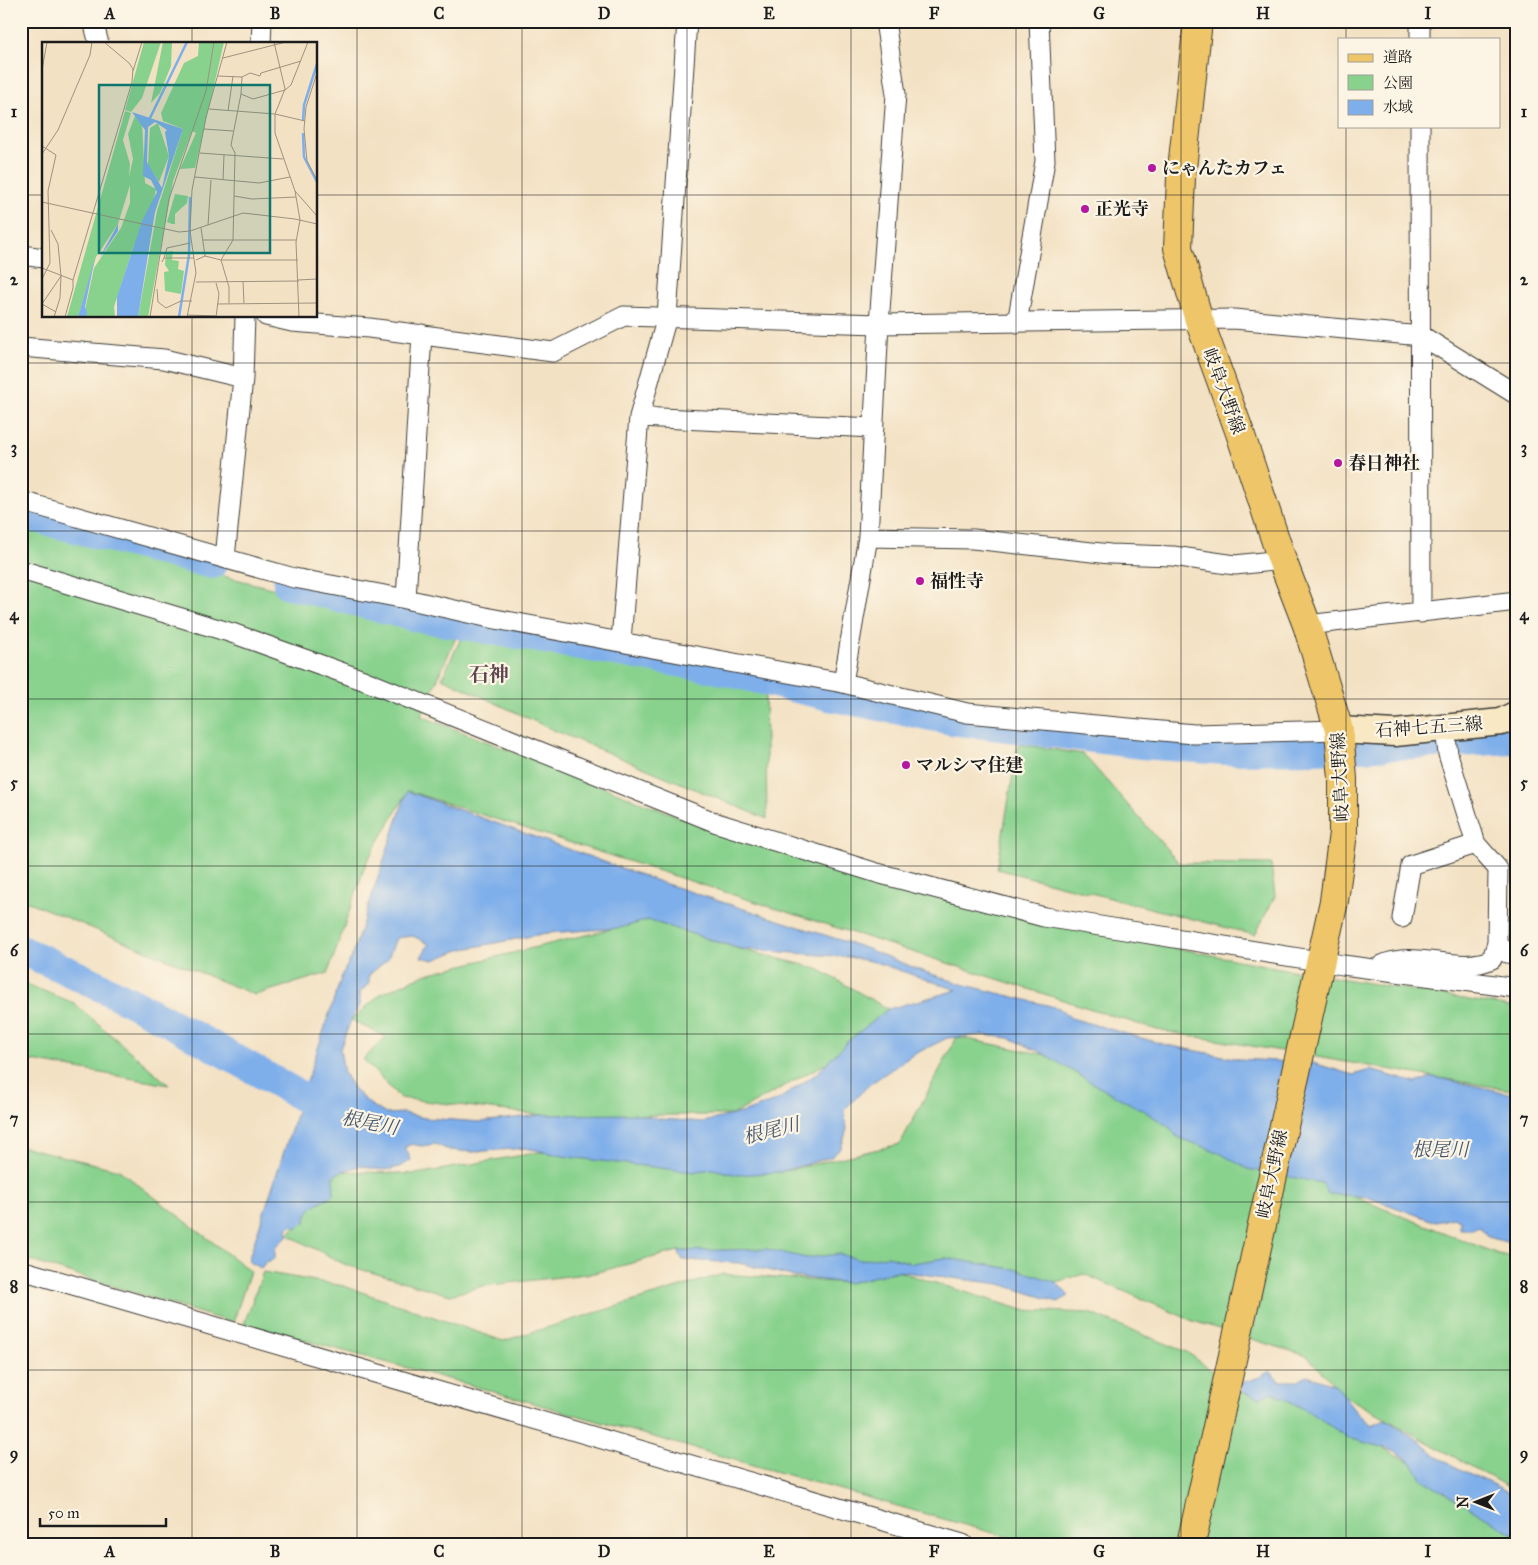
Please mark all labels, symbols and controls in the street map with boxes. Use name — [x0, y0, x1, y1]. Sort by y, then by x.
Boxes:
text: A — [104, 4, 116, 23]
text: B — [270, 4, 280, 23]
text: C — [434, 4, 445, 23]
text: D — [598, 4, 611, 23]
text: E — [763, 4, 775, 23]
text: F — [929, 4, 940, 23]
text: G — [1093, 4, 1105, 23]
text: H — [1256, 4, 1270, 23]
text: I — [1425, 4, 1432, 23]
legend — [1338, 38, 1500, 128]
inset map — [42, 42, 318, 318]
text: 道路 — [1383, 48, 1413, 66]
text: 公園 — [1383, 74, 1413, 92]
text: 水域 — [1383, 98, 1413, 116]
text: 1 — [11, 102, 18, 121]
text: 1 — [1521, 102, 1528, 121]
place label: にゃんたカフェ — [1162, 157, 1287, 179]
marker: にゃんたカフェ — [1146, 162, 1158, 174]
place label: 正光寺 — [1095, 198, 1149, 220]
marker: 正光寺 — [1079, 203, 1091, 215]
text: 2 — [10, 270, 19, 289]
text: 2 — [1520, 270, 1529, 289]
street label: 岐阜大野線 — [1198, 345, 1250, 437]
text: 3 — [11, 438, 17, 458]
text: 3 — [1521, 438, 1527, 458]
place label: 春日神社 — [1348, 452, 1420, 474]
marker: 春日神社 — [1332, 457, 1344, 469]
place label: 福性寺 — [930, 570, 984, 592]
marker: 福性寺 — [914, 575, 926, 587]
text: 4 — [10, 605, 20, 625]
text: 4 — [1520, 605, 1530, 625]
district label: 石神 — [469, 662, 509, 686]
street label: 石神七五三線 — [1374, 712, 1484, 742]
street label: 岐阜大野線 — [1327, 731, 1353, 823]
place label: マルシマ住建 — [916, 754, 1024, 776]
marker: マルシマ住建 — [900, 759, 912, 771]
text: 5 — [10, 773, 18, 792]
text: 5 — [1520, 773, 1528, 792]
text: 6 — [10, 941, 19, 960]
text: 6 — [1520, 941, 1529, 960]
water label: 根尾川 — [340, 1106, 402, 1140]
text: 7 — [10, 1109, 19, 1128]
text: 7 — [1520, 1109, 1529, 1128]
water label: 根尾川 — [741, 1112, 803, 1149]
street label: 岐阜大野線 — [1252, 1128, 1292, 1220]
water label: 根尾川 — [1411, 1138, 1470, 1161]
text: 8 — [10, 1277, 18, 1296]
text: 8 — [1520, 1277, 1528, 1296]
text: 9 — [10, 1444, 18, 1464]
text: 9 — [1520, 1444, 1528, 1464]
north arrow — [1450, 1478, 1500, 1528]
scale bar — [40, 1495, 166, 1527]
text: N — [1455, 1496, 1472, 1508]
text: 50 m — [48, 1504, 80, 1522]
text: A — [104, 1542, 116, 1561]
text: B — [270, 1542, 280, 1561]
text: C — [434, 1542, 445, 1561]
text: D — [598, 1542, 611, 1561]
text: E — [763, 1542, 775, 1561]
text: F — [929, 1542, 940, 1561]
text: G — [1093, 1542, 1105, 1561]
text: H — [1256, 1542, 1270, 1561]
text: I — [1425, 1542, 1432, 1561]

